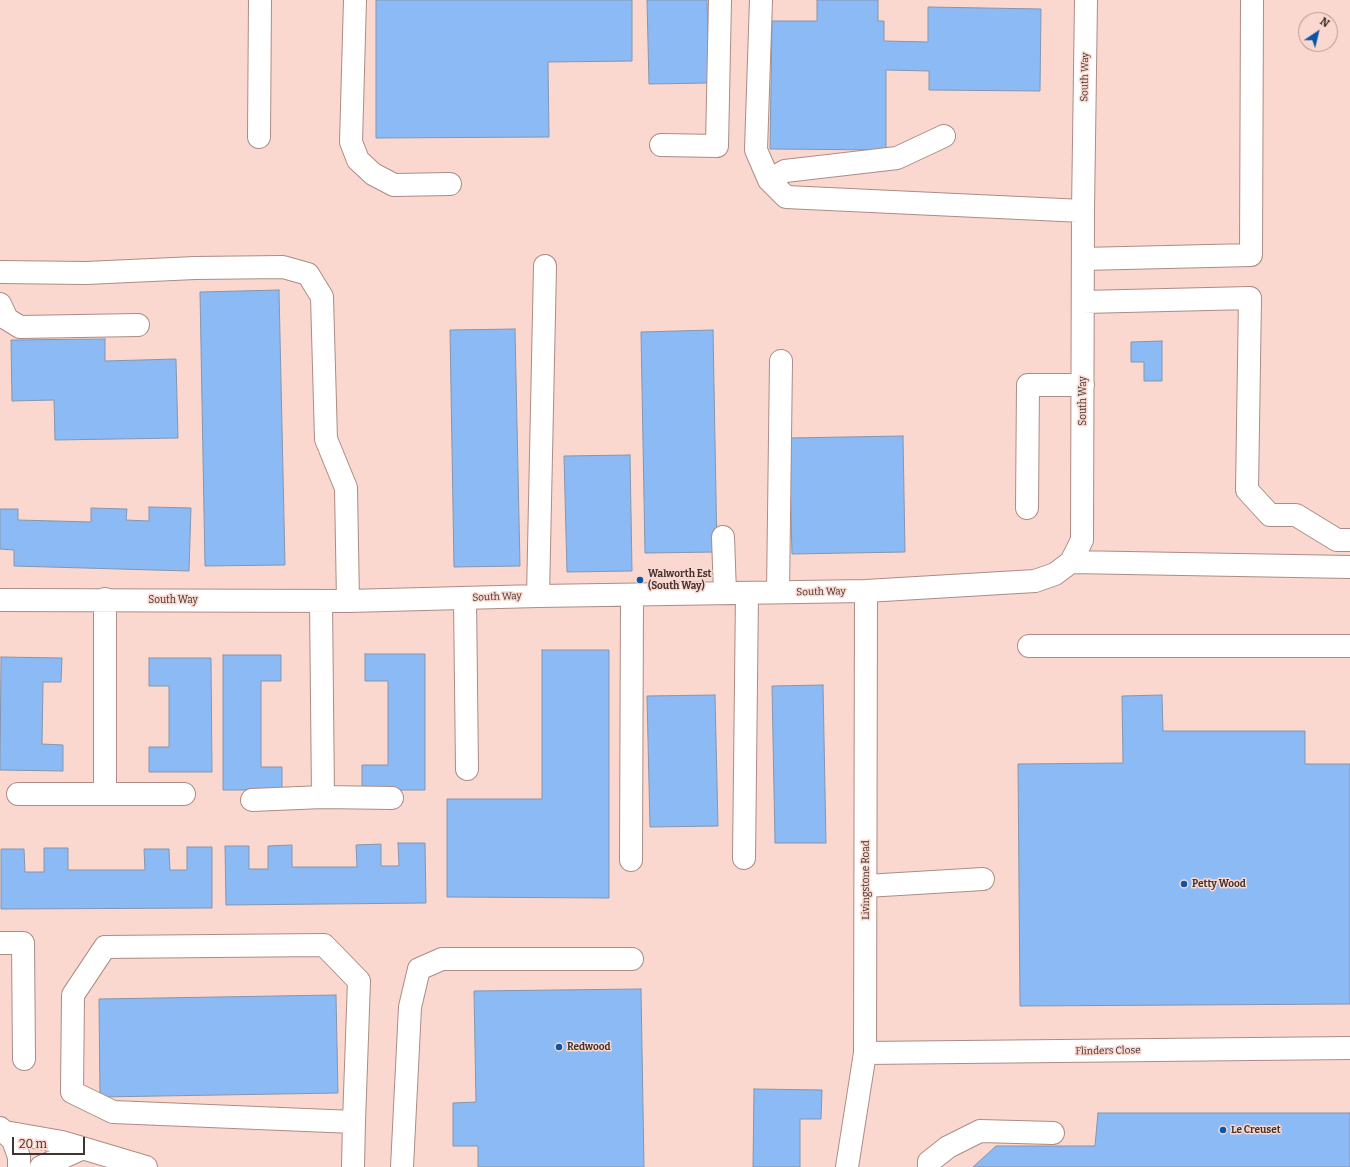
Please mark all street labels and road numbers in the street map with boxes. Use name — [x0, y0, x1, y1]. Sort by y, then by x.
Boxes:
street label: South Way — [1079, 52, 1091, 102]
street label: South Way — [1077, 376, 1089, 426]
street label: South Way — [796, 586, 846, 598]
street label: South Way — [472, 590, 522, 604]
street label: South Way — [148, 594, 198, 606]
street label: Livingstone Road — [860, 840, 872, 920]
street label: Flinders Close — [1075, 1044, 1141, 1058]

